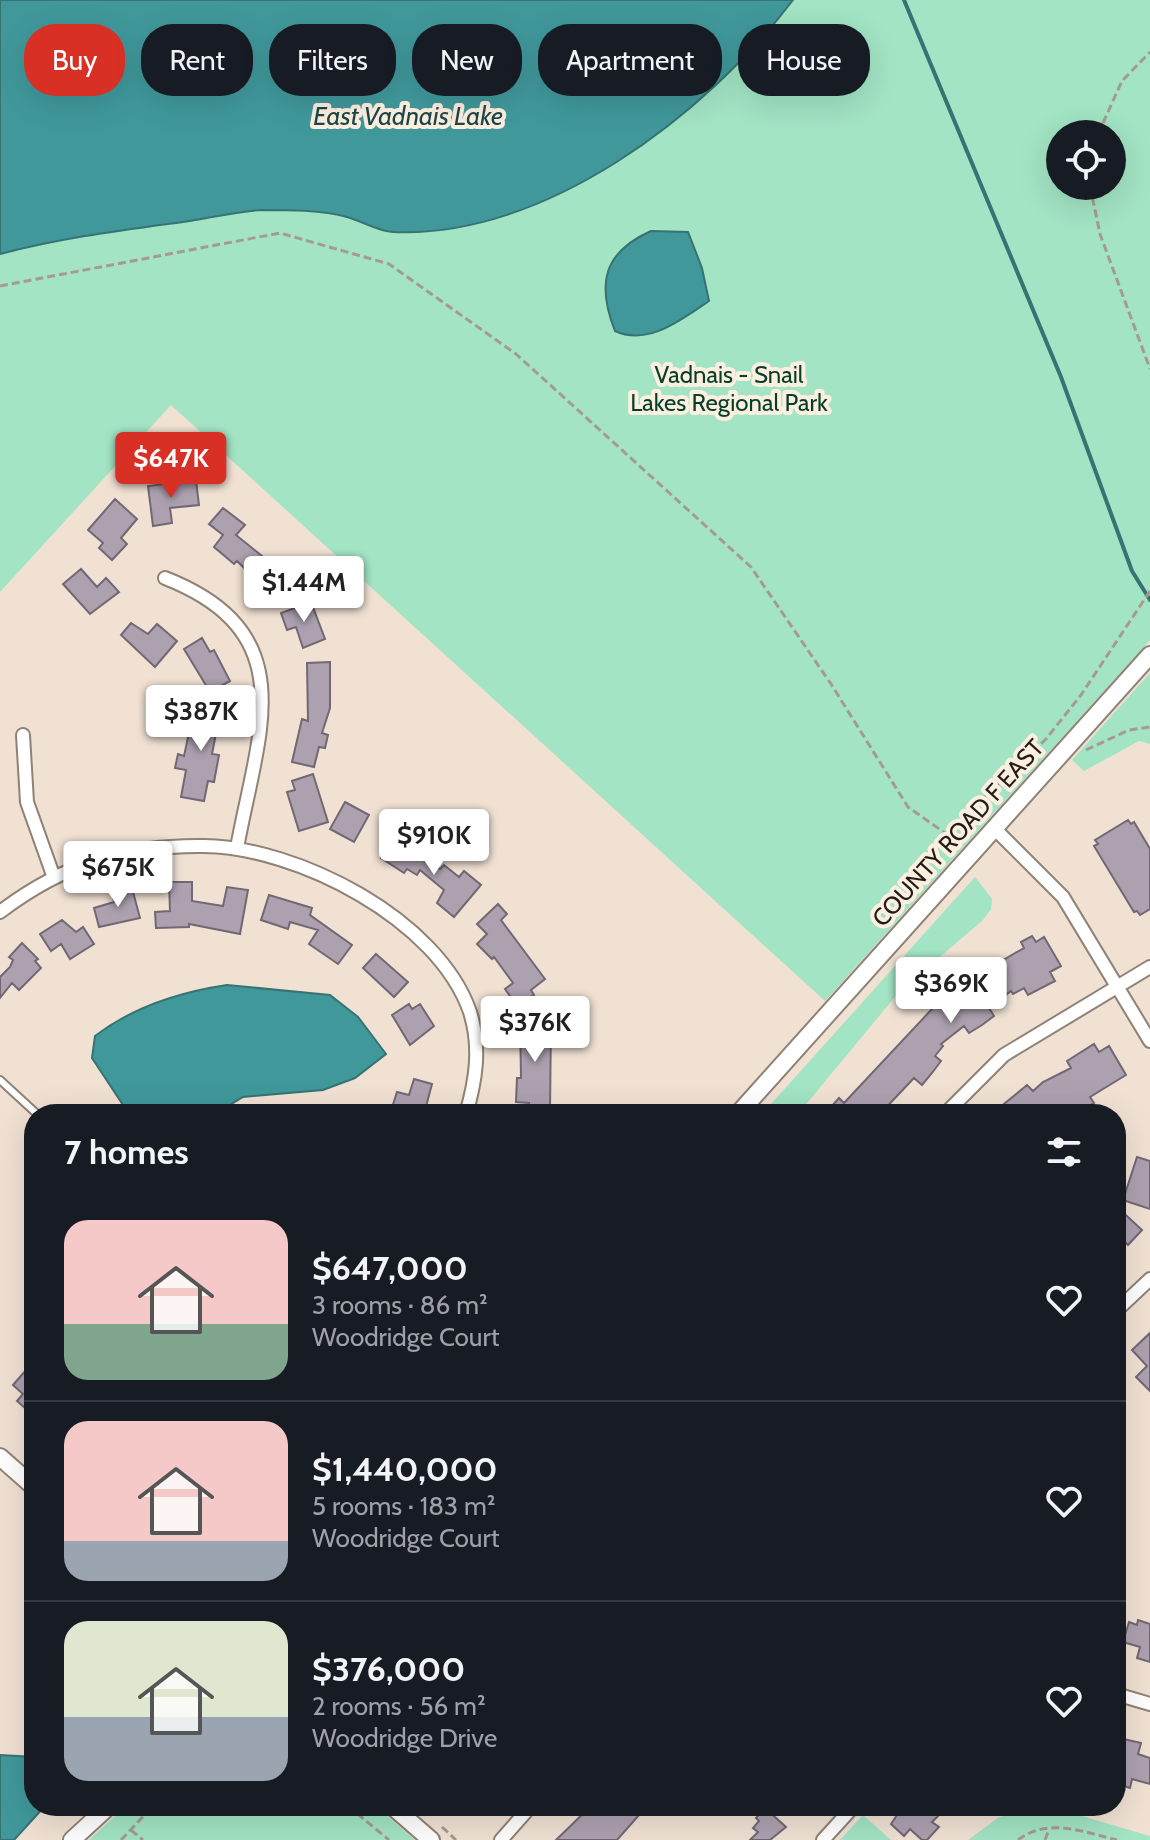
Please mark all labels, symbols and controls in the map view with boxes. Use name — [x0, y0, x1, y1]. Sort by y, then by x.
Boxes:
chip: Buy — [24, 24, 125, 96]
chip: Rent — [141, 24, 253, 96]
chip: Filters — [269, 24, 396, 96]
chip: New — [412, 24, 522, 96]
chip: Apartment — [538, 24, 722, 96]
chip: House — [738, 24, 870, 96]
water label: East Vadnais Lake — [313, 100, 503, 132]
map controls — [1046, 120, 1126, 200]
button: locate — [1046, 120, 1126, 200]
park label: Vadnais - Snail Lakes Regional Park — [630, 360, 828, 417]
pin: $647K — [115, 432, 227, 500]
text: $647K — [133, 442, 209, 474]
pin: $1.44M — [239, 556, 369, 624]
text: $1.44M — [262, 566, 346, 598]
pin: $387K — [145, 685, 257, 753]
text: $387K — [164, 695, 238, 727]
street label: COUNTY ROAD F EAST — [866, 733, 1050, 932]
pin: $910K — [378, 809, 490, 877]
text: $910K — [397, 819, 471, 851]
pin: $675K — [62, 841, 174, 909]
text: $675K — [81, 851, 155, 883]
pin: $369K — [895, 957, 1007, 1025]
text: $369K — [914, 967, 988, 999]
pin: $376K — [479, 996, 591, 1064]
text: $376K — [499, 1006, 571, 1038]
icon: filters — [1042, 1130, 1086, 1174]
text: 7 homes — [64, 1131, 189, 1173]
text: $647,000 — [312, 1247, 468, 1289]
icon: home — [128, 1252, 224, 1348]
icon: heart — [1042, 1278, 1086, 1322]
text: 3 rooms · 86 m² — [312, 1289, 488, 1321]
text: Woodridge Court — [312, 1321, 499, 1353]
text: $1,440,000 — [312, 1448, 498, 1490]
icon: home — [128, 1453, 224, 1549]
icon: heart — [1042, 1479, 1086, 1523]
text: 5 rooms · 183 m² — [312, 1490, 495, 1522]
text: Woodridge Court — [312, 1522, 499, 1554]
text: $376,000 — [312, 1648, 465, 1690]
icon: home — [128, 1653, 224, 1749]
icon: heart — [1042, 1679, 1086, 1723]
text: 2 rooms · 56 m² — [312, 1690, 486, 1722]
text: Woodridge Drive — [312, 1722, 497, 1754]

